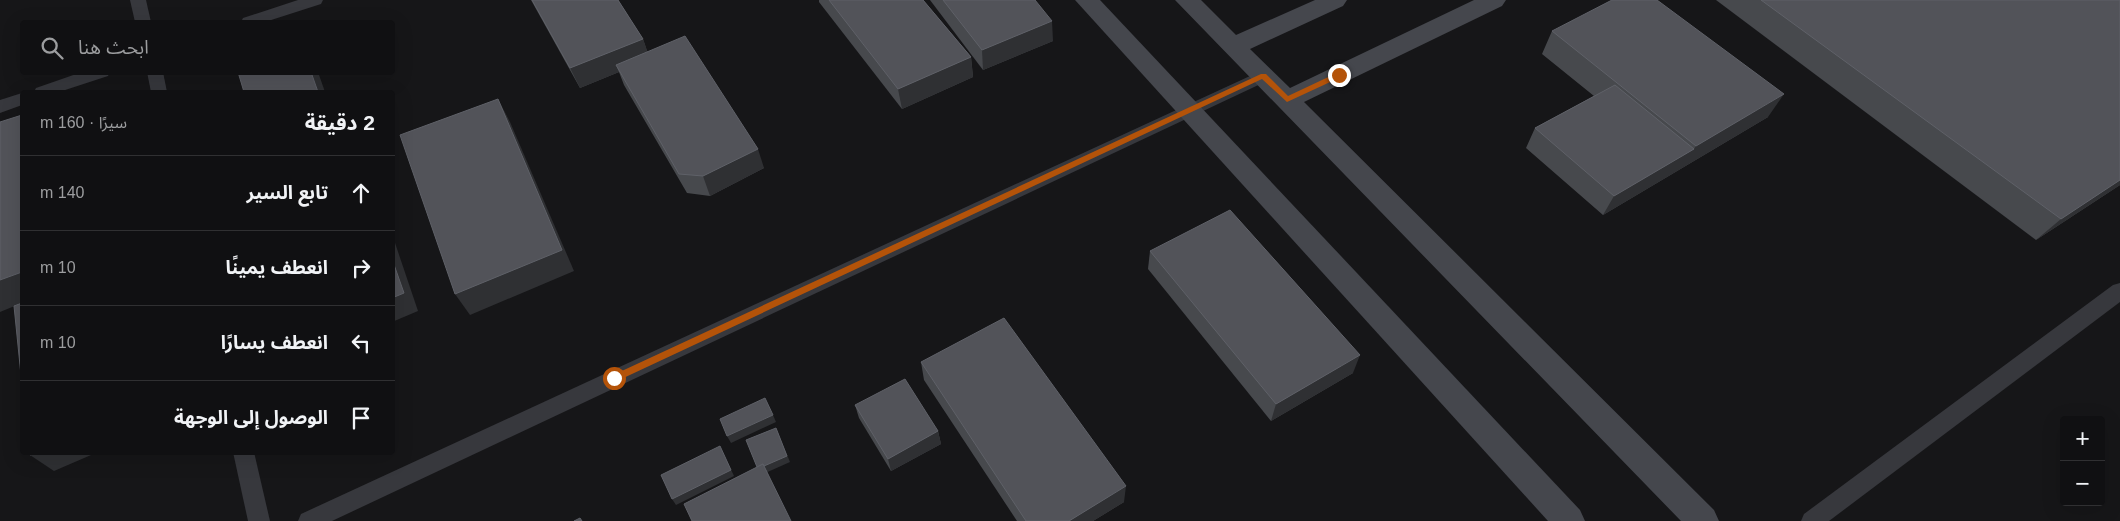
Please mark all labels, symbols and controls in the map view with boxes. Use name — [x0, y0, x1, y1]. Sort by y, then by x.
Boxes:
search box — [20, 20, 395, 75]
icon: search — [38, 34, 66, 62]
text: ابحث هنا — [78, 37, 149, 58]
route end — [1328, 64, 1351, 87]
text: 2 دقيقة — [305, 111, 375, 134]
text: سيرًا · 160 m — [40, 114, 127, 131]
icon: ahead — [347, 179, 375, 207]
text: تابع السير — [246, 182, 328, 203]
text: 140 m — [40, 184, 84, 201]
icon: right — [347, 254, 375, 282]
text: انعطف يمينًا — [226, 257, 328, 278]
text: 10 m — [40, 259, 76, 276]
icon: left — [347, 329, 375, 357]
text: انعطف يسارًا — [221, 332, 328, 353]
text: 10 m — [40, 334, 76, 351]
route start — [603, 367, 626, 390]
icon: arrive — [347, 404, 375, 432]
text: الوصول إلى الوجهة — [174, 407, 328, 428]
map controls — [2060, 416, 2105, 506]
button: + — [2060, 416, 2105, 461]
button: − — [2060, 461, 2105, 506]

